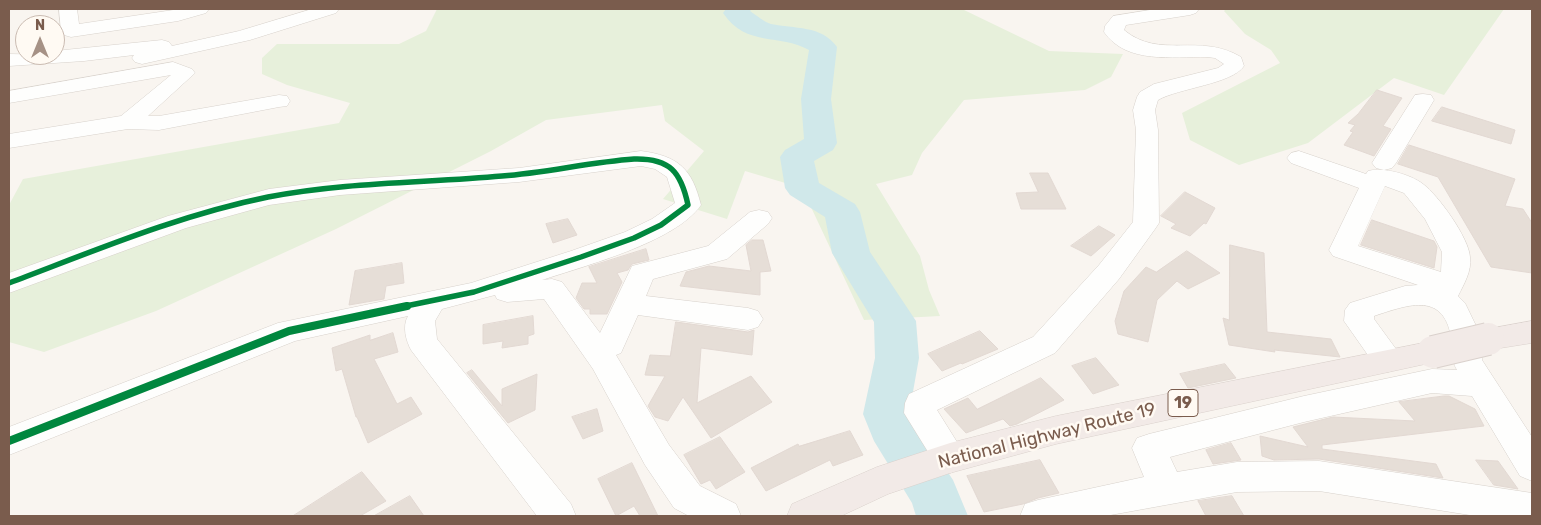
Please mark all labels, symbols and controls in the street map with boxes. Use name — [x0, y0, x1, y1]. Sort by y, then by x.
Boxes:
north arrow — [15, 15, 65, 65]
text: N — [35, 17, 45, 34]
road number: 19 — [1168, 389, 1198, 416]
street label: National Highway Route 19 — [936, 398, 1158, 474]

